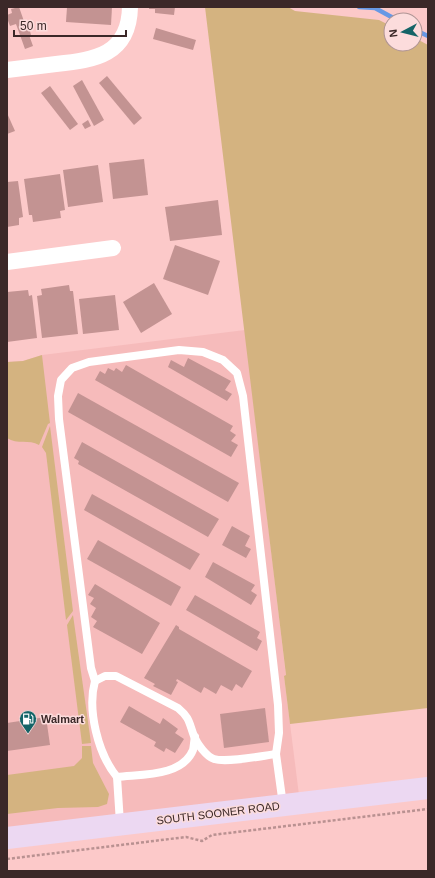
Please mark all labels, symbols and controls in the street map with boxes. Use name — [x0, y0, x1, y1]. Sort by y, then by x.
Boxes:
scale bar — [14, 12, 126, 38]
north arrow — [383, 12, 423, 52]
text: 50 m — [20, 19, 47, 33]
text: N — [387, 28, 400, 38]
fuel station icon: Walmart — [18, 709, 38, 734]
place label: Walmart — [41, 713, 84, 725]
street label: SOUTH SOONER ROAD — [156, 799, 280, 827]

